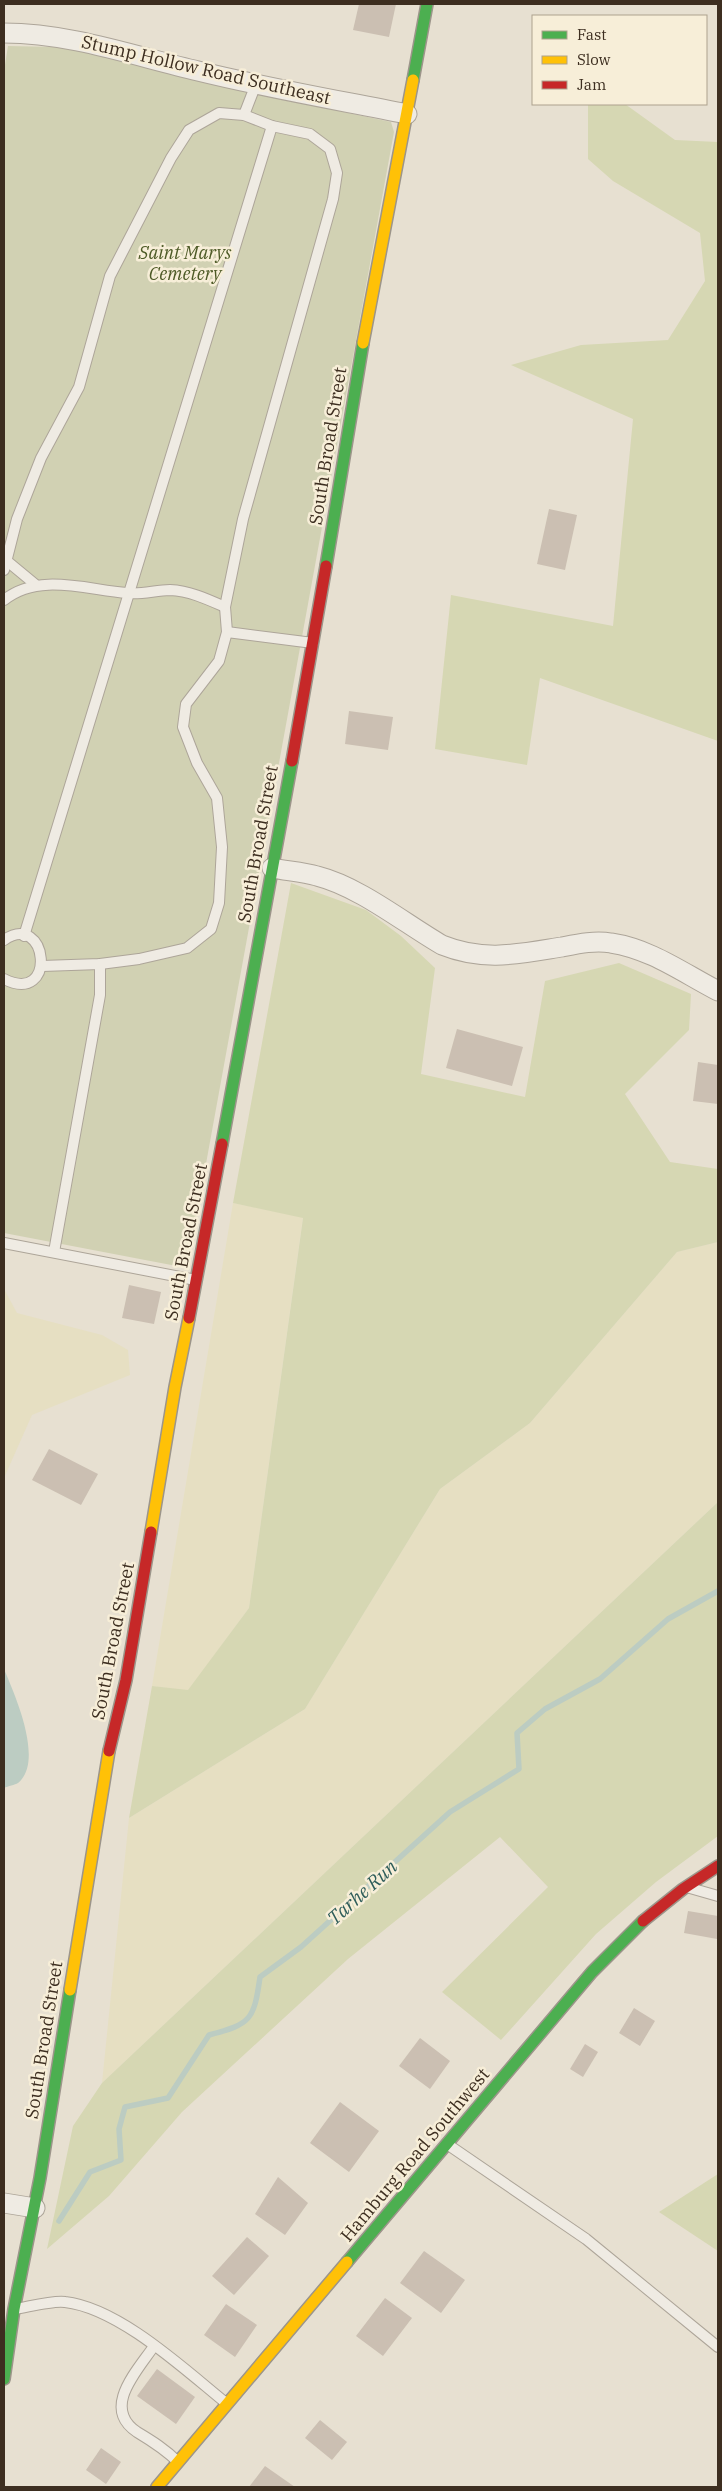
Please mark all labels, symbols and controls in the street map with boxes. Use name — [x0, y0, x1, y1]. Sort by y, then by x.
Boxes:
legend — [532, 15, 707, 105]
text: Fast — [577, 25, 607, 44]
street label: Stump Hollow Road Southeast — [79, 30, 333, 109]
text: Slow — [577, 50, 611, 69]
text: Jam — [577, 75, 606, 94]
park label: Saint Marys Cemetery — [138, 241, 232, 285]
street label: South Broad Street — [304, 365, 351, 526]
street label: South Broad Street — [232, 763, 283, 924]
street label: South Broad Street — [159, 1161, 212, 1322]
street label: South Broad Street — [86, 1560, 139, 1721]
water label: Tarhe Run — [322, 1854, 402, 1930]
street label: South Broad Street — [20, 1959, 67, 2120]
street label: Hamburg Road Southwest — [335, 2063, 494, 2246]

